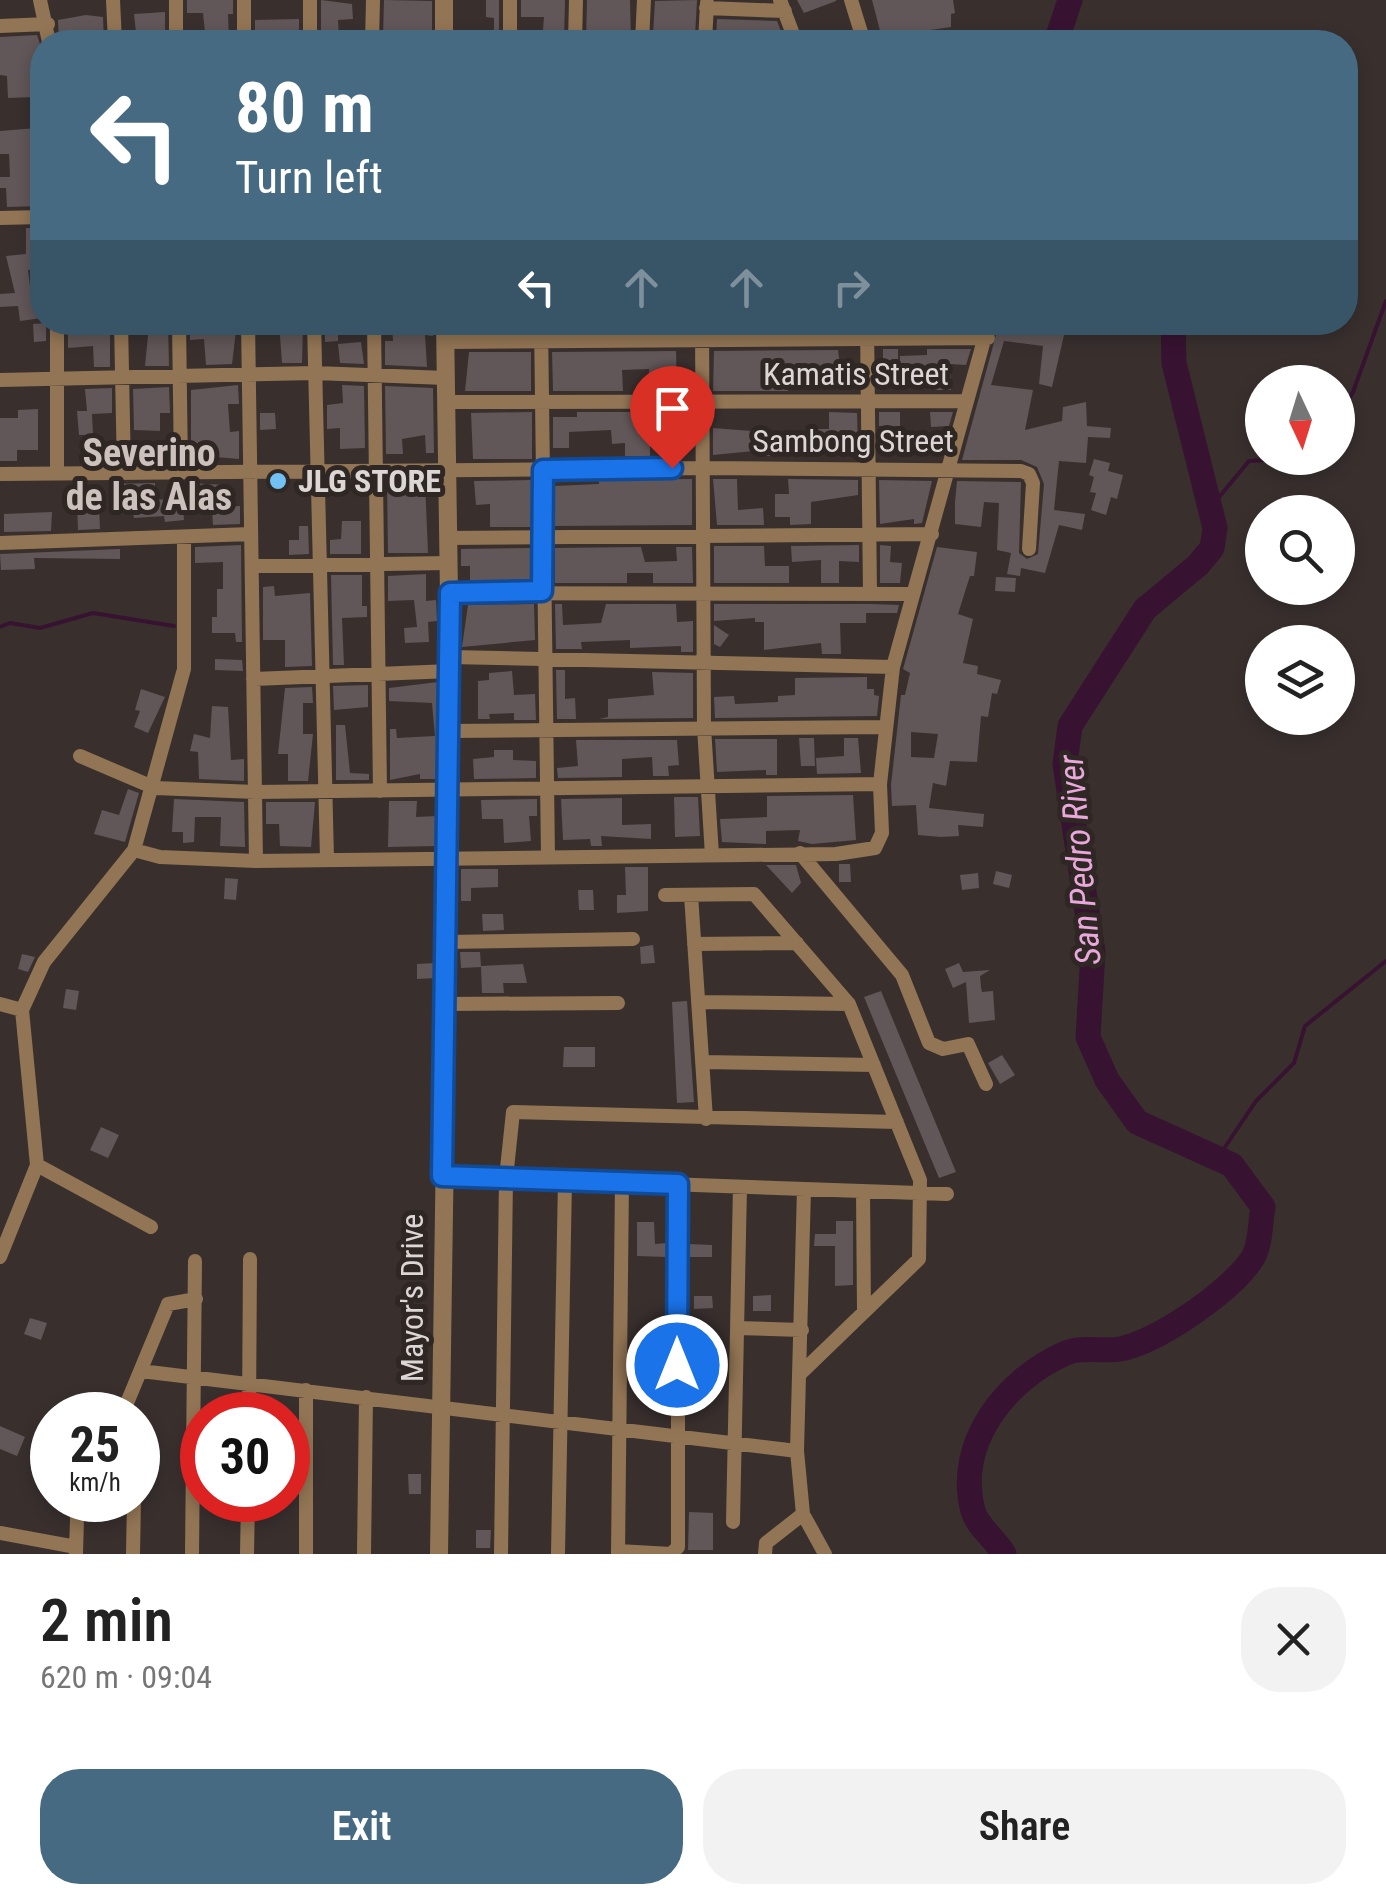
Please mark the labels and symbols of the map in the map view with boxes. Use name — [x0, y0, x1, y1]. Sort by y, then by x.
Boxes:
street label: Kamatis Street — [763, 355, 949, 393]
north arrow — [1245, 365, 1355, 475]
pin — [630, 366, 715, 469]
street label: Sambong Street — [752, 422, 954, 460]
district label: Severino de las Alas — [66, 431, 232, 519]
place label: JLG STORE — [298, 462, 441, 500]
marker: JLG STORE — [267, 470, 289, 492]
water label: San Pedro River — [1050, 752, 1110, 967]
street label: Mayor's Drive — [393, 1214, 431, 1382]
position arrow — [625, 1313, 729, 1417]
speed limit sign: 30 — [180, 1392, 310, 1522]

